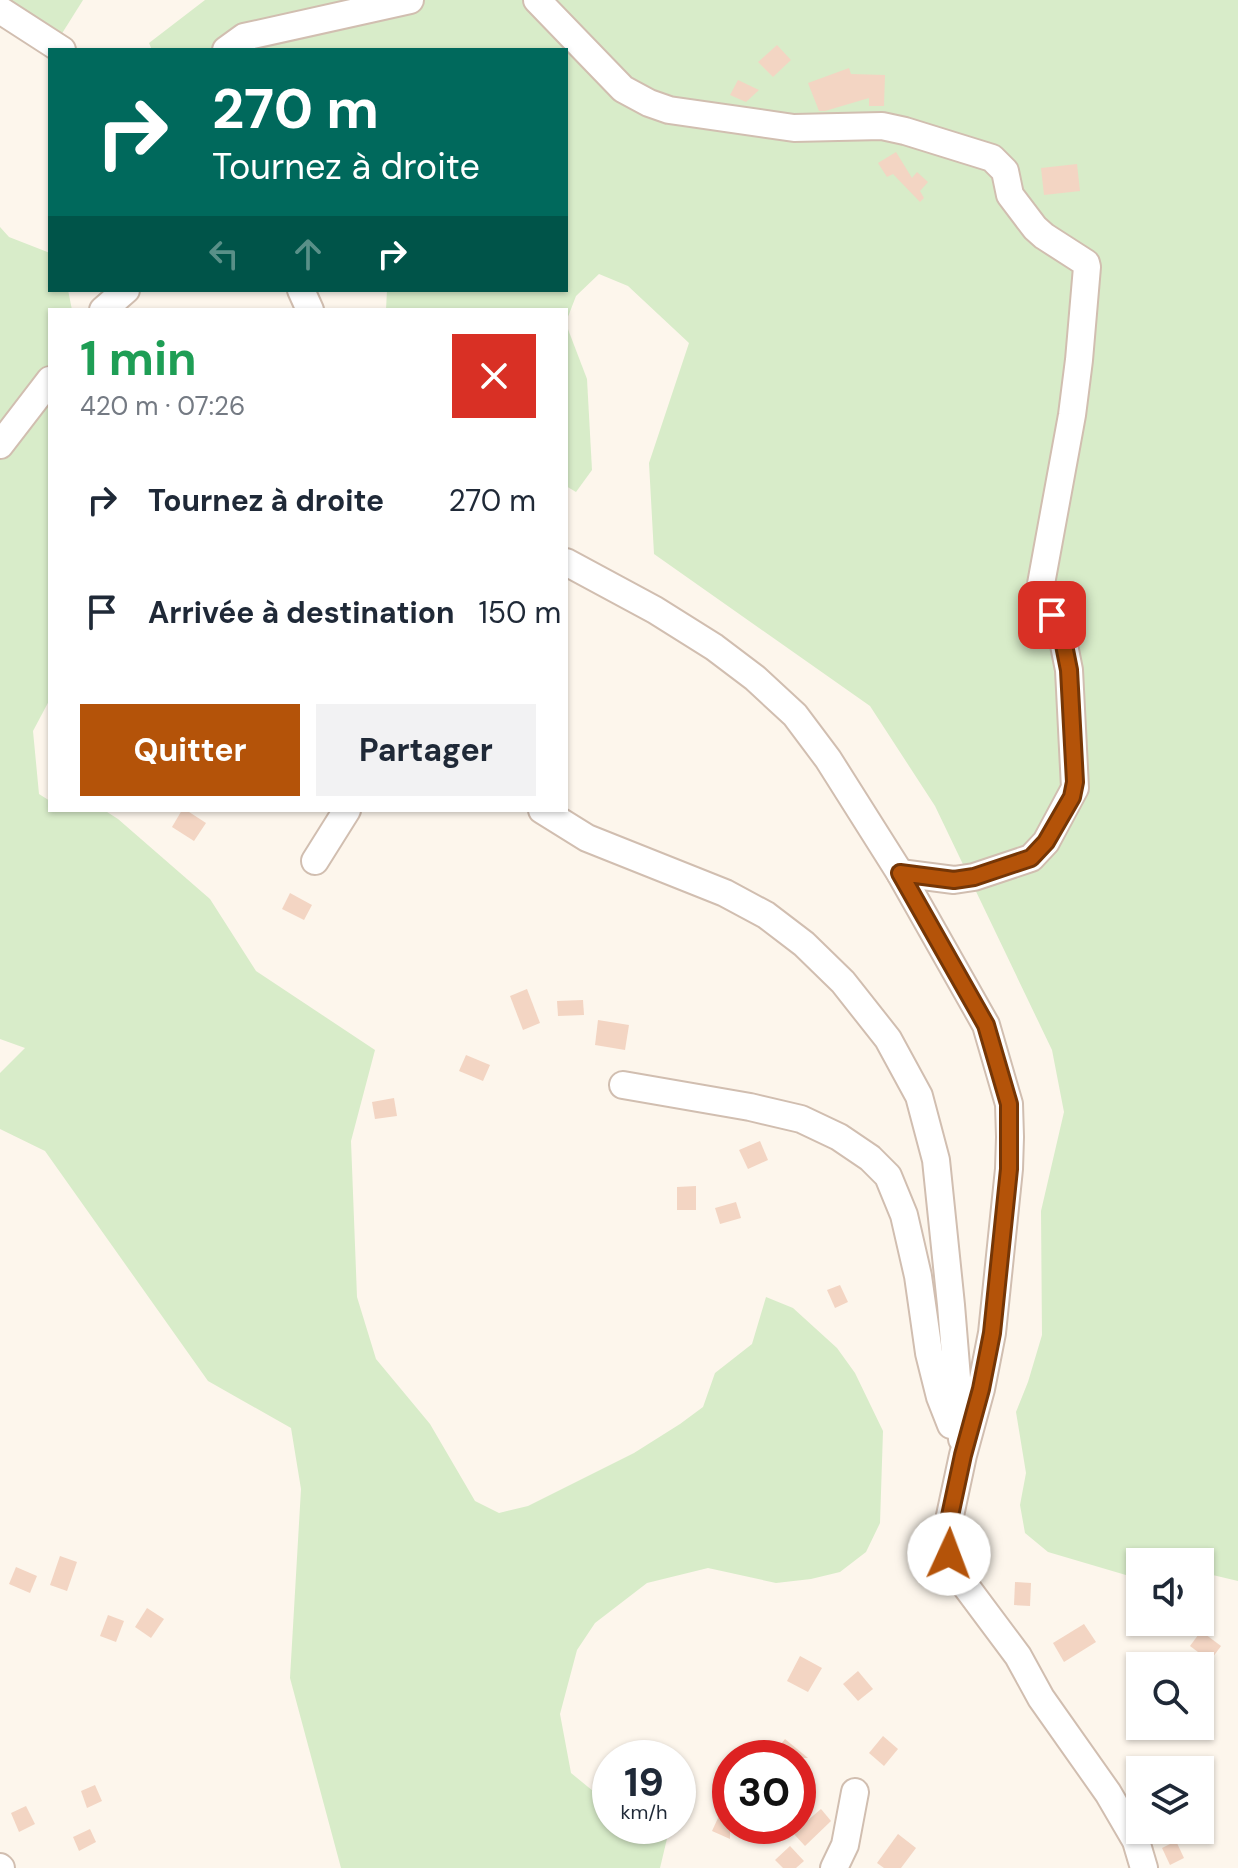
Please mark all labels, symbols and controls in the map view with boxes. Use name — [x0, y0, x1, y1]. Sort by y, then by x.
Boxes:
text: 270 m — [212, 72, 379, 145]
icon: right — [80, 80, 184, 184]
text: Tournez à droite — [212, 143, 480, 190]
icon: left — [202, 232, 246, 276]
icon: ahead — [286, 232, 330, 276]
icon: right — [370, 232, 414, 276]
text: 1 min — [80, 327, 197, 390]
button: close — [452, 334, 536, 418]
text: 420 m · 07:26 — [80, 389, 245, 423]
icon: right — [80, 478, 124, 522]
text: Tournez à droite — [148, 481, 384, 520]
text: 270 m — [448, 481, 536, 520]
pin — [1018, 581, 1086, 649]
icon: arrive — [80, 590, 124, 634]
text: Arrivée à destination — [148, 593, 454, 632]
text: 150 m — [478, 593, 561, 632]
icon: arrive — [1030, 593, 1074, 637]
button: Quitter — [80, 704, 300, 796]
button: Partager — [316, 704, 536, 796]
position arrow — [907, 1512, 991, 1596]
map controls — [1126, 1548, 1214, 1844]
button: sound — [1126, 1548, 1214, 1636]
button: search — [1126, 1652, 1214, 1740]
speed limit sign: 30 — [712, 1740, 816, 1844]
text: 19 — [624, 1756, 664, 1808]
button: layers — [1126, 1756, 1214, 1844]
text: km/h — [620, 1799, 668, 1825]

